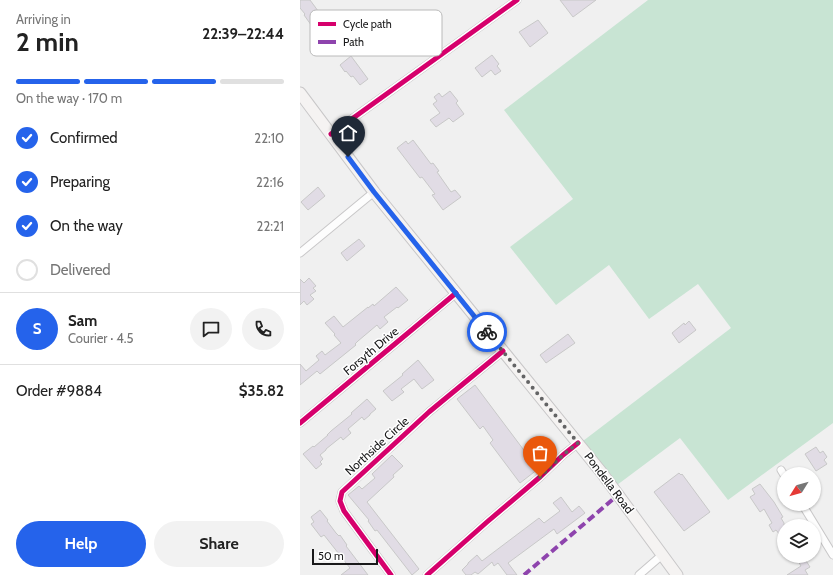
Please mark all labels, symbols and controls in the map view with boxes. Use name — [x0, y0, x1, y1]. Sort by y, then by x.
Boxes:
legend — [310, 10, 442, 56]
text: Arriving in — [16, 11, 71, 27]
text: Cycle path — [343, 17, 392, 31]
text: 22:39–22:44 — [202, 25, 284, 43]
text: 2 min — [16, 26, 79, 58]
text: Path — [343, 35, 364, 49]
text: On the way · 170 m — [16, 90, 122, 106]
pin — [331, 116, 365, 157]
icon: home — [337, 122, 359, 144]
icon: check — [16, 127, 38, 149]
text: Confirmed — [50, 129, 118, 147]
text: 22:10 — [254, 130, 284, 146]
icon: check — [16, 171, 38, 193]
text: Preparing — [50, 173, 110, 191]
text: 22:16 — [256, 174, 284, 190]
icon: check — [16, 215, 38, 237]
text: On the way — [50, 217, 123, 235]
text: 22:21 — [257, 218, 284, 234]
text: Delivered — [50, 261, 111, 279]
button: chat — [190, 308, 232, 350]
button: phone — [242, 308, 284, 350]
text: Sam — [68, 312, 97, 330]
courier — [467, 312, 507, 352]
text: S — [33, 320, 41, 338]
icon: bike — [476, 321, 498, 343]
street label: Forsyth Drive — [340, 323, 401, 378]
text: Courier · 4.5 — [68, 330, 133, 346]
text: Order #9884 — [16, 382, 102, 400]
text: $35.82 — [239, 382, 284, 400]
street label: Northside Circle — [342, 413, 412, 478]
pin — [523, 436, 557, 477]
icon: bag — [529, 442, 551, 464]
street label: Pondella Road — [581, 449, 637, 516]
north arrow — [777, 467, 821, 511]
map controls — [777, 467, 821, 563]
button: layers — [777, 519, 821, 563]
button: Help — [16, 521, 146, 567]
button: Share — [154, 521, 284, 567]
scale bar — [312, 547, 378, 566]
text: 50 m — [318, 549, 344, 563]

